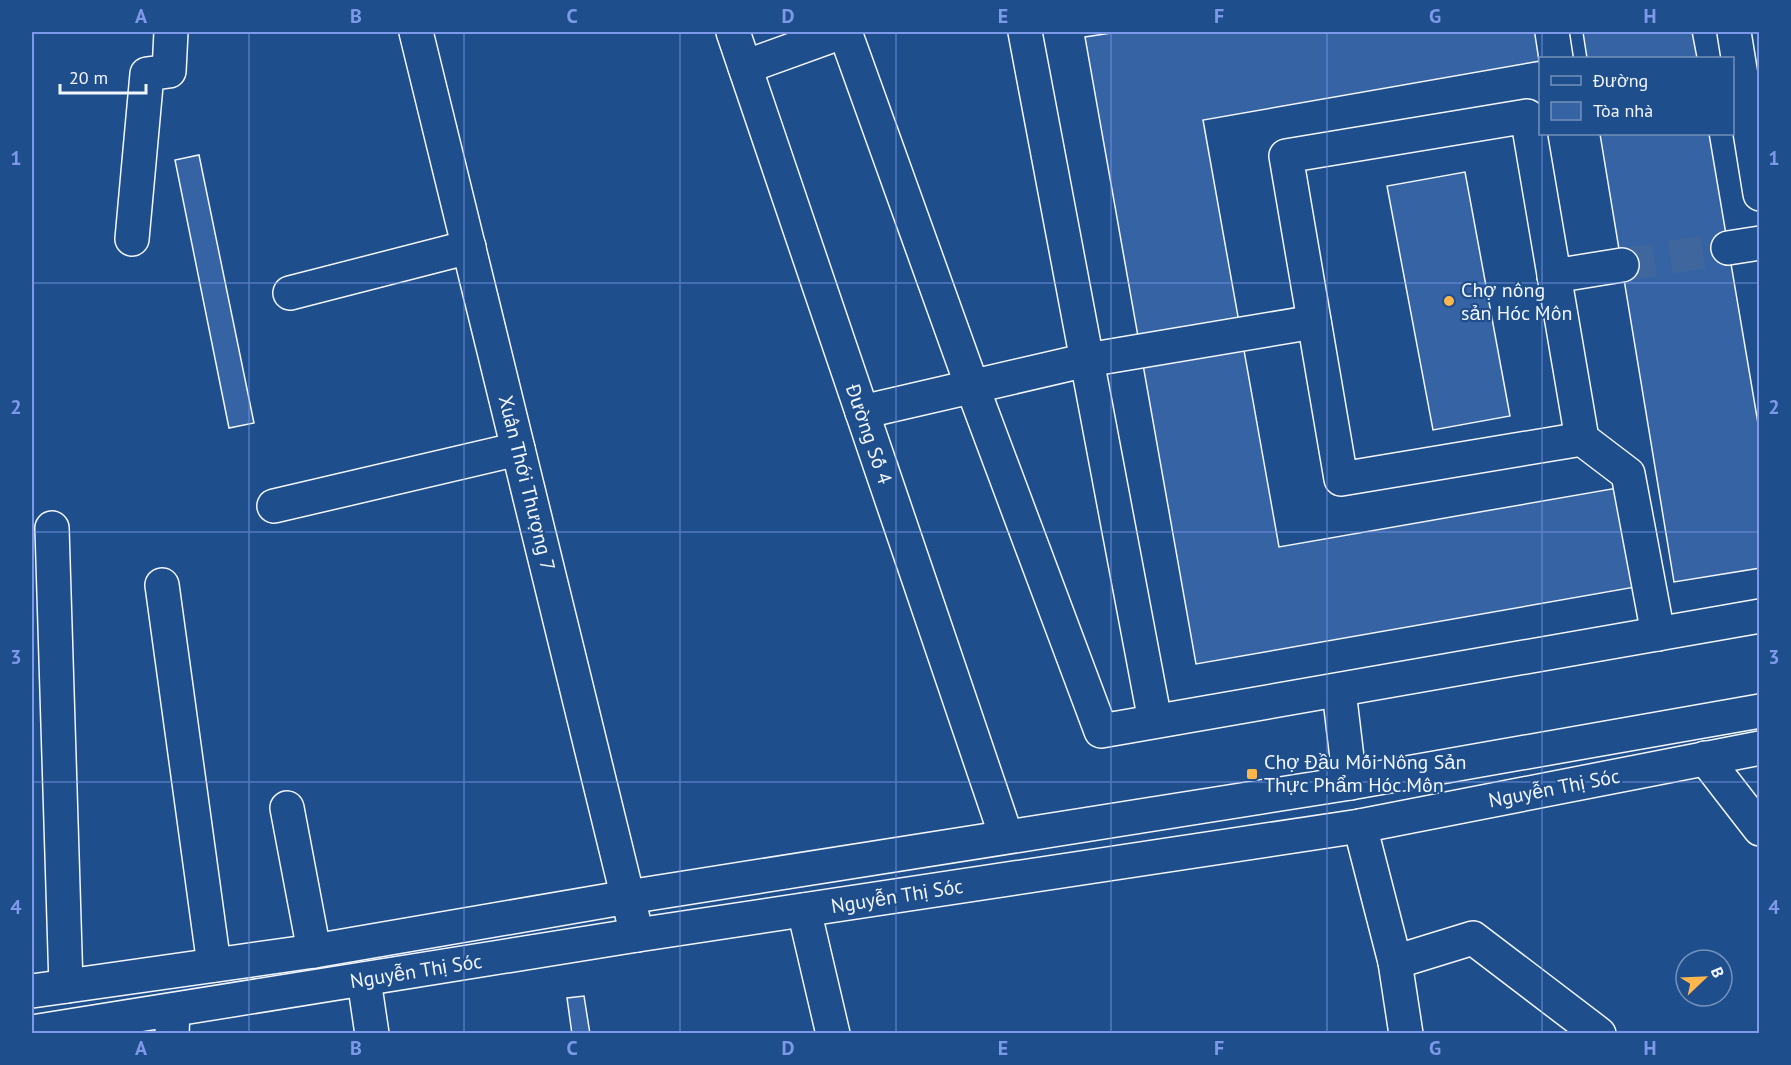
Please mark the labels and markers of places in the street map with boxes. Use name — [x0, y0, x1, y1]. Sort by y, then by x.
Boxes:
place label: Chợ nông sản Hóc Môn — [1461, 277, 1572, 326]
marker: Chợ nông sản Hóc Môn — [1442, 294, 1456, 308]
place label: Chợ Đầu Mối Nông Sản Thực Phẩm Hóc Môn — [1264, 749, 1466, 798]
marker: Chợ Đầu Mối Nông Sản Thực Phẩm Hóc Môn — [1245, 767, 1259, 781]

